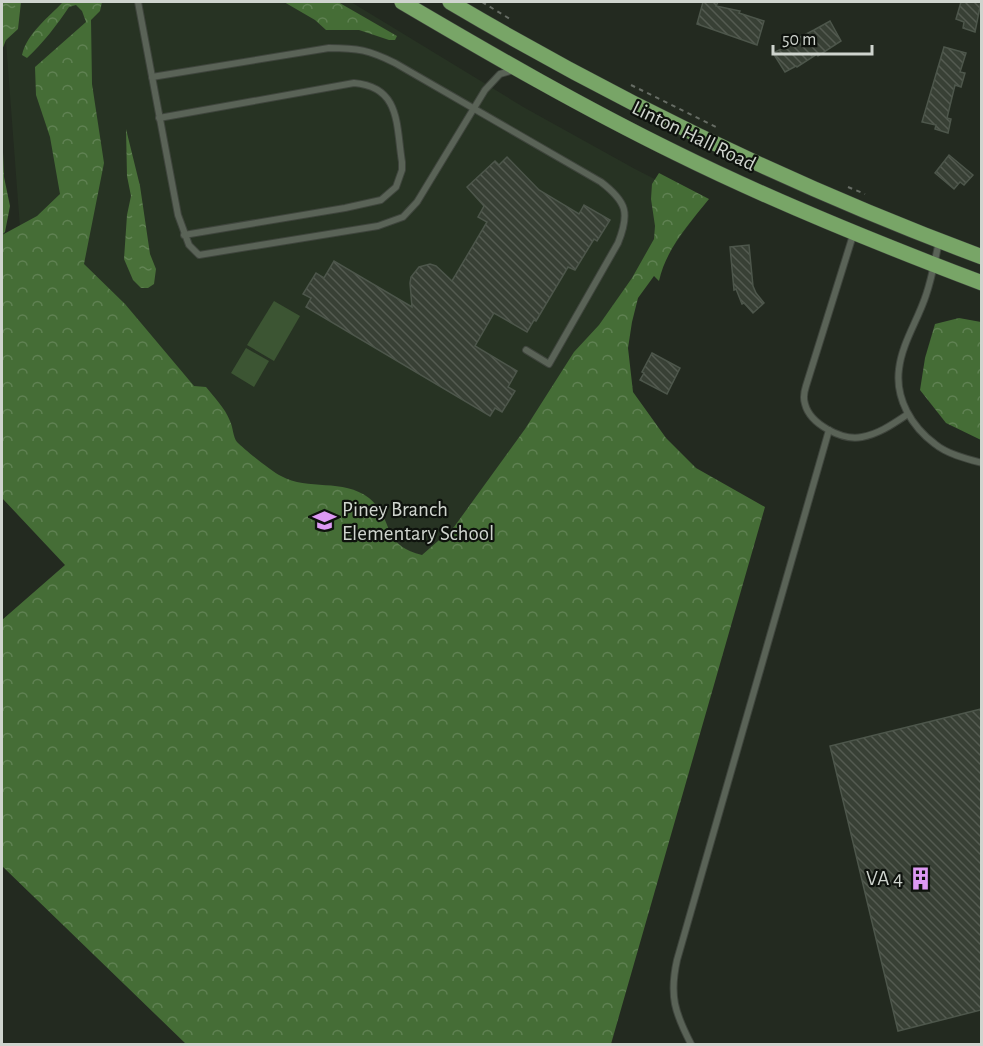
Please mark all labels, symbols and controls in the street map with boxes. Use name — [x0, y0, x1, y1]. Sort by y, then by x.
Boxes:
scale bar — [773, 18, 872, 56]
text: 50 m — [782, 31, 816, 49]
street label: Linton Hall Road — [629, 97, 759, 175]
place label: Piney Branch Elementary School — [342, 499, 494, 544]
school or university icon: Piney Branch Elementary School — [311, 508, 337, 534]
building icon: VA 4 — [908, 865, 934, 891]
place label: VA 4 — [866, 868, 903, 889]

